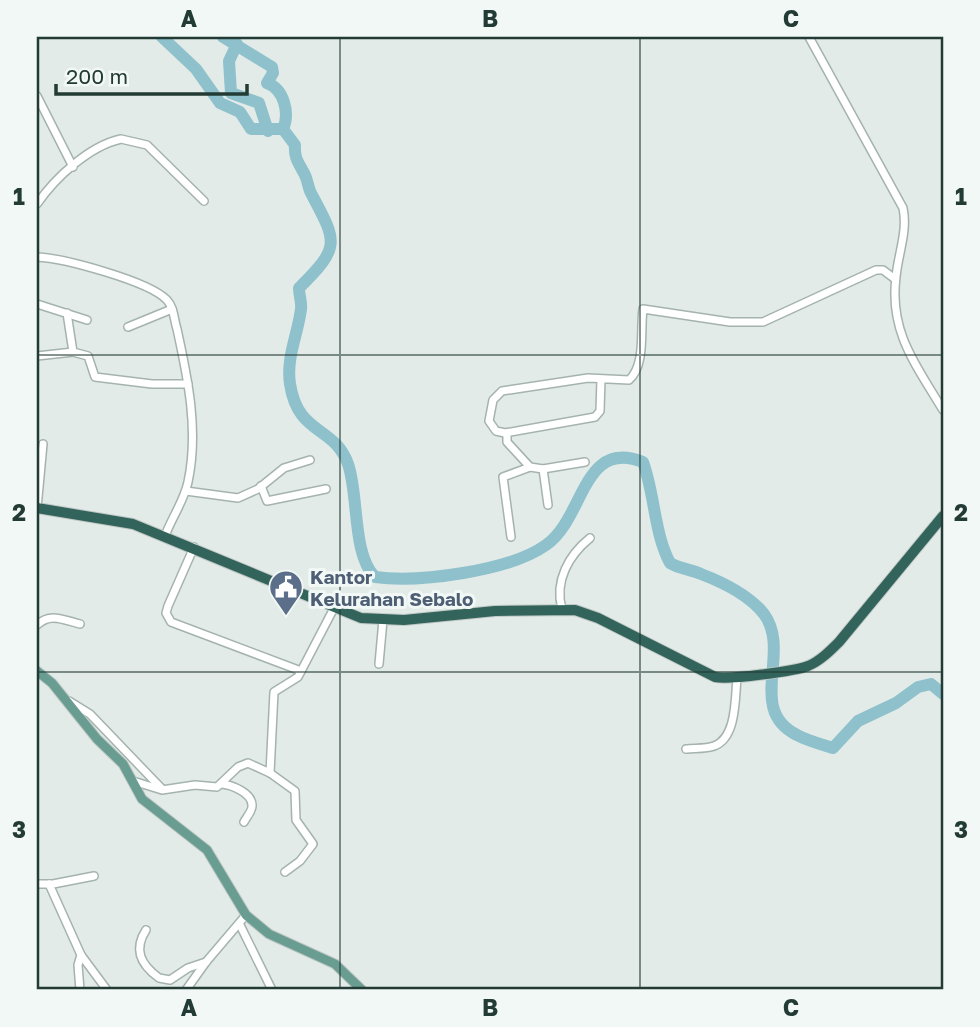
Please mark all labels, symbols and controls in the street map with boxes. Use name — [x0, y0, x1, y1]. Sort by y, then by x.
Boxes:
text: A — [181, 4, 198, 32]
text: B — [482, 4, 498, 32]
text: C — [783, 4, 799, 32]
scale bar — [56, 52, 247, 96]
text: 200 m — [66, 63, 128, 89]
text: 1 — [13, 182, 25, 210]
text: 1 — [955, 182, 967, 210]
text: 2 — [12, 498, 26, 526]
text: 2 — [954, 498, 968, 526]
place label: Kantor Kelurahan Sebalo — [310, 565, 474, 610]
public building icon: Kantor Kelurahan Sebalo — [267, 568, 305, 617]
text: 3 — [12, 815, 26, 843]
text: 3 — [954, 815, 968, 843]
text: A — [181, 993, 198, 1021]
text: B — [482, 993, 498, 1021]
text: C — [783, 993, 799, 1021]

